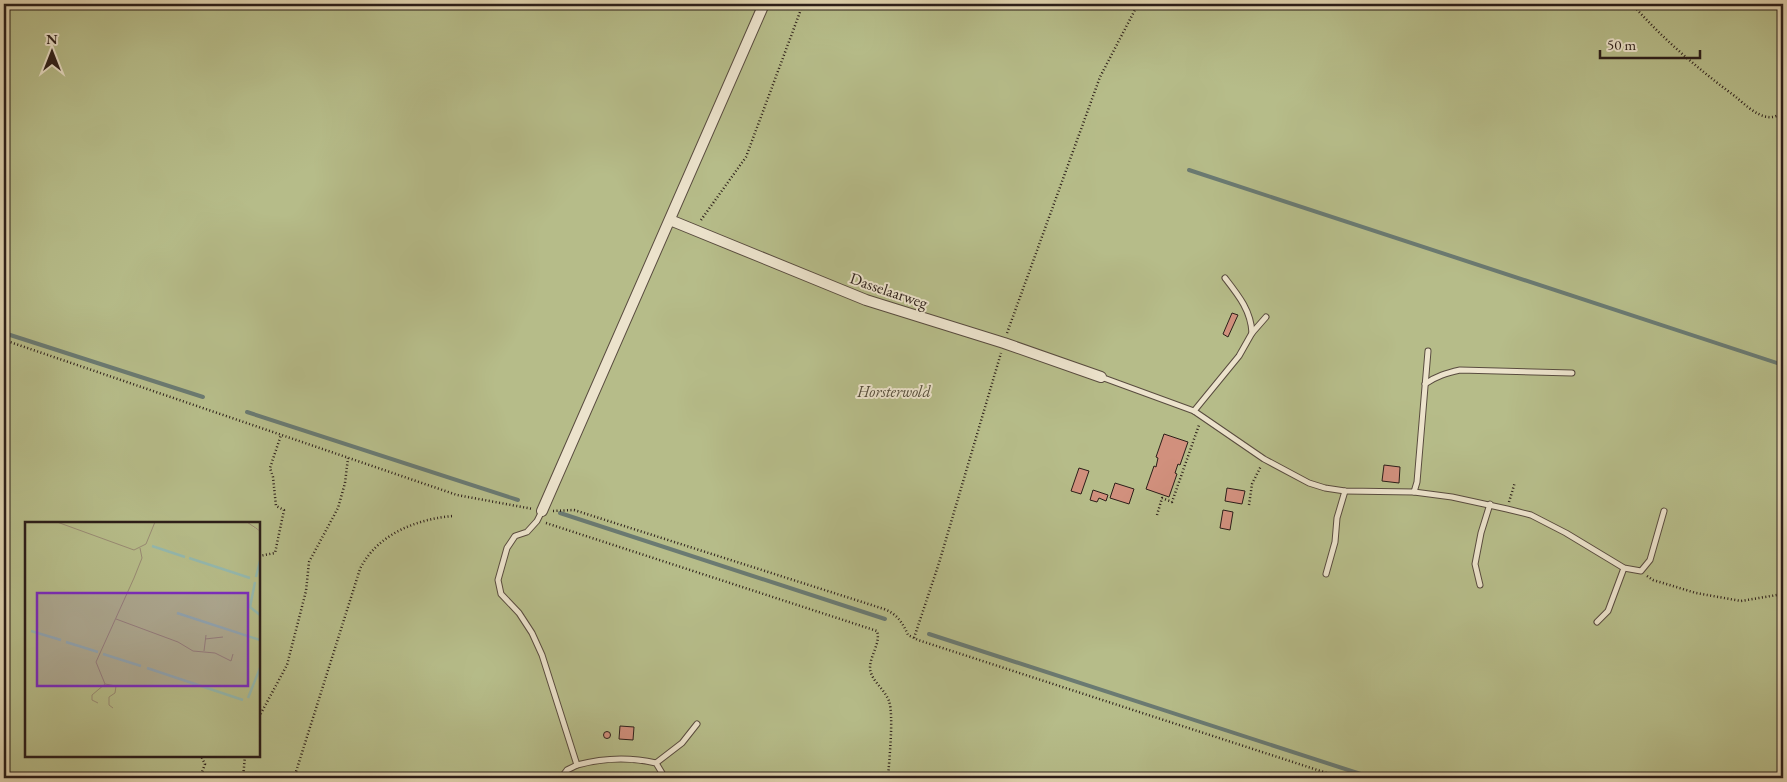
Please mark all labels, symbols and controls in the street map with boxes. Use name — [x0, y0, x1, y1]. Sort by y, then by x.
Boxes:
north arrow — [28, 28, 78, 78]
scale bar — [1600, 28, 1700, 60]
text: N — [46, 30, 58, 48]
text: 50 m — [1607, 35, 1636, 54]
street label: Dasselaarweg — [847, 267, 931, 314]
park label: Horsterwold — [856, 381, 931, 402]
inset map — [25, 522, 260, 757]

